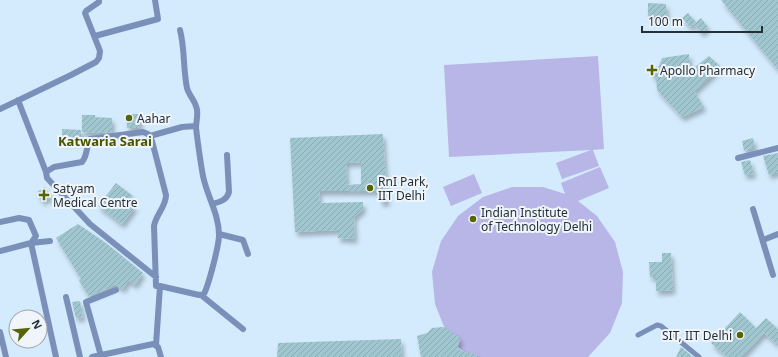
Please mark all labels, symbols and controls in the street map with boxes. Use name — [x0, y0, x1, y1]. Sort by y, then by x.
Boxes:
scale bar — [642, 8, 762, 34]
text: 100 m — [648, 13, 683, 30]
place label: Apollo Pharmacy — [660, 62, 756, 79]
marker: Apollo Pharmacy — [647, 65, 657, 75]
place label: Aahar — [137, 110, 171, 127]
marker: Aahar — [124, 113, 134, 123]
district label: Katwaria Sarai — [58, 132, 152, 150]
place label: RnI Park, IIT Delhi — [378, 173, 429, 204]
place label: Satyam Medical Centre — [53, 180, 138, 211]
marker: RnI Park, IIT Delhi — [365, 183, 375, 193]
marker: Satyam Medical Centre — [38, 189, 50, 201]
place label: Indian Institute of Technology Delhi — [481, 204, 592, 235]
marker: Indian Institute of Technology Delhi — [468, 214, 478, 224]
north arrow — [8, 309, 48, 349]
text: N — [29, 317, 46, 332]
place label: SIT, IIT Delhi — [662, 327, 732, 344]
marker: SIT, IIT Delhi — [735, 330, 745, 340]

